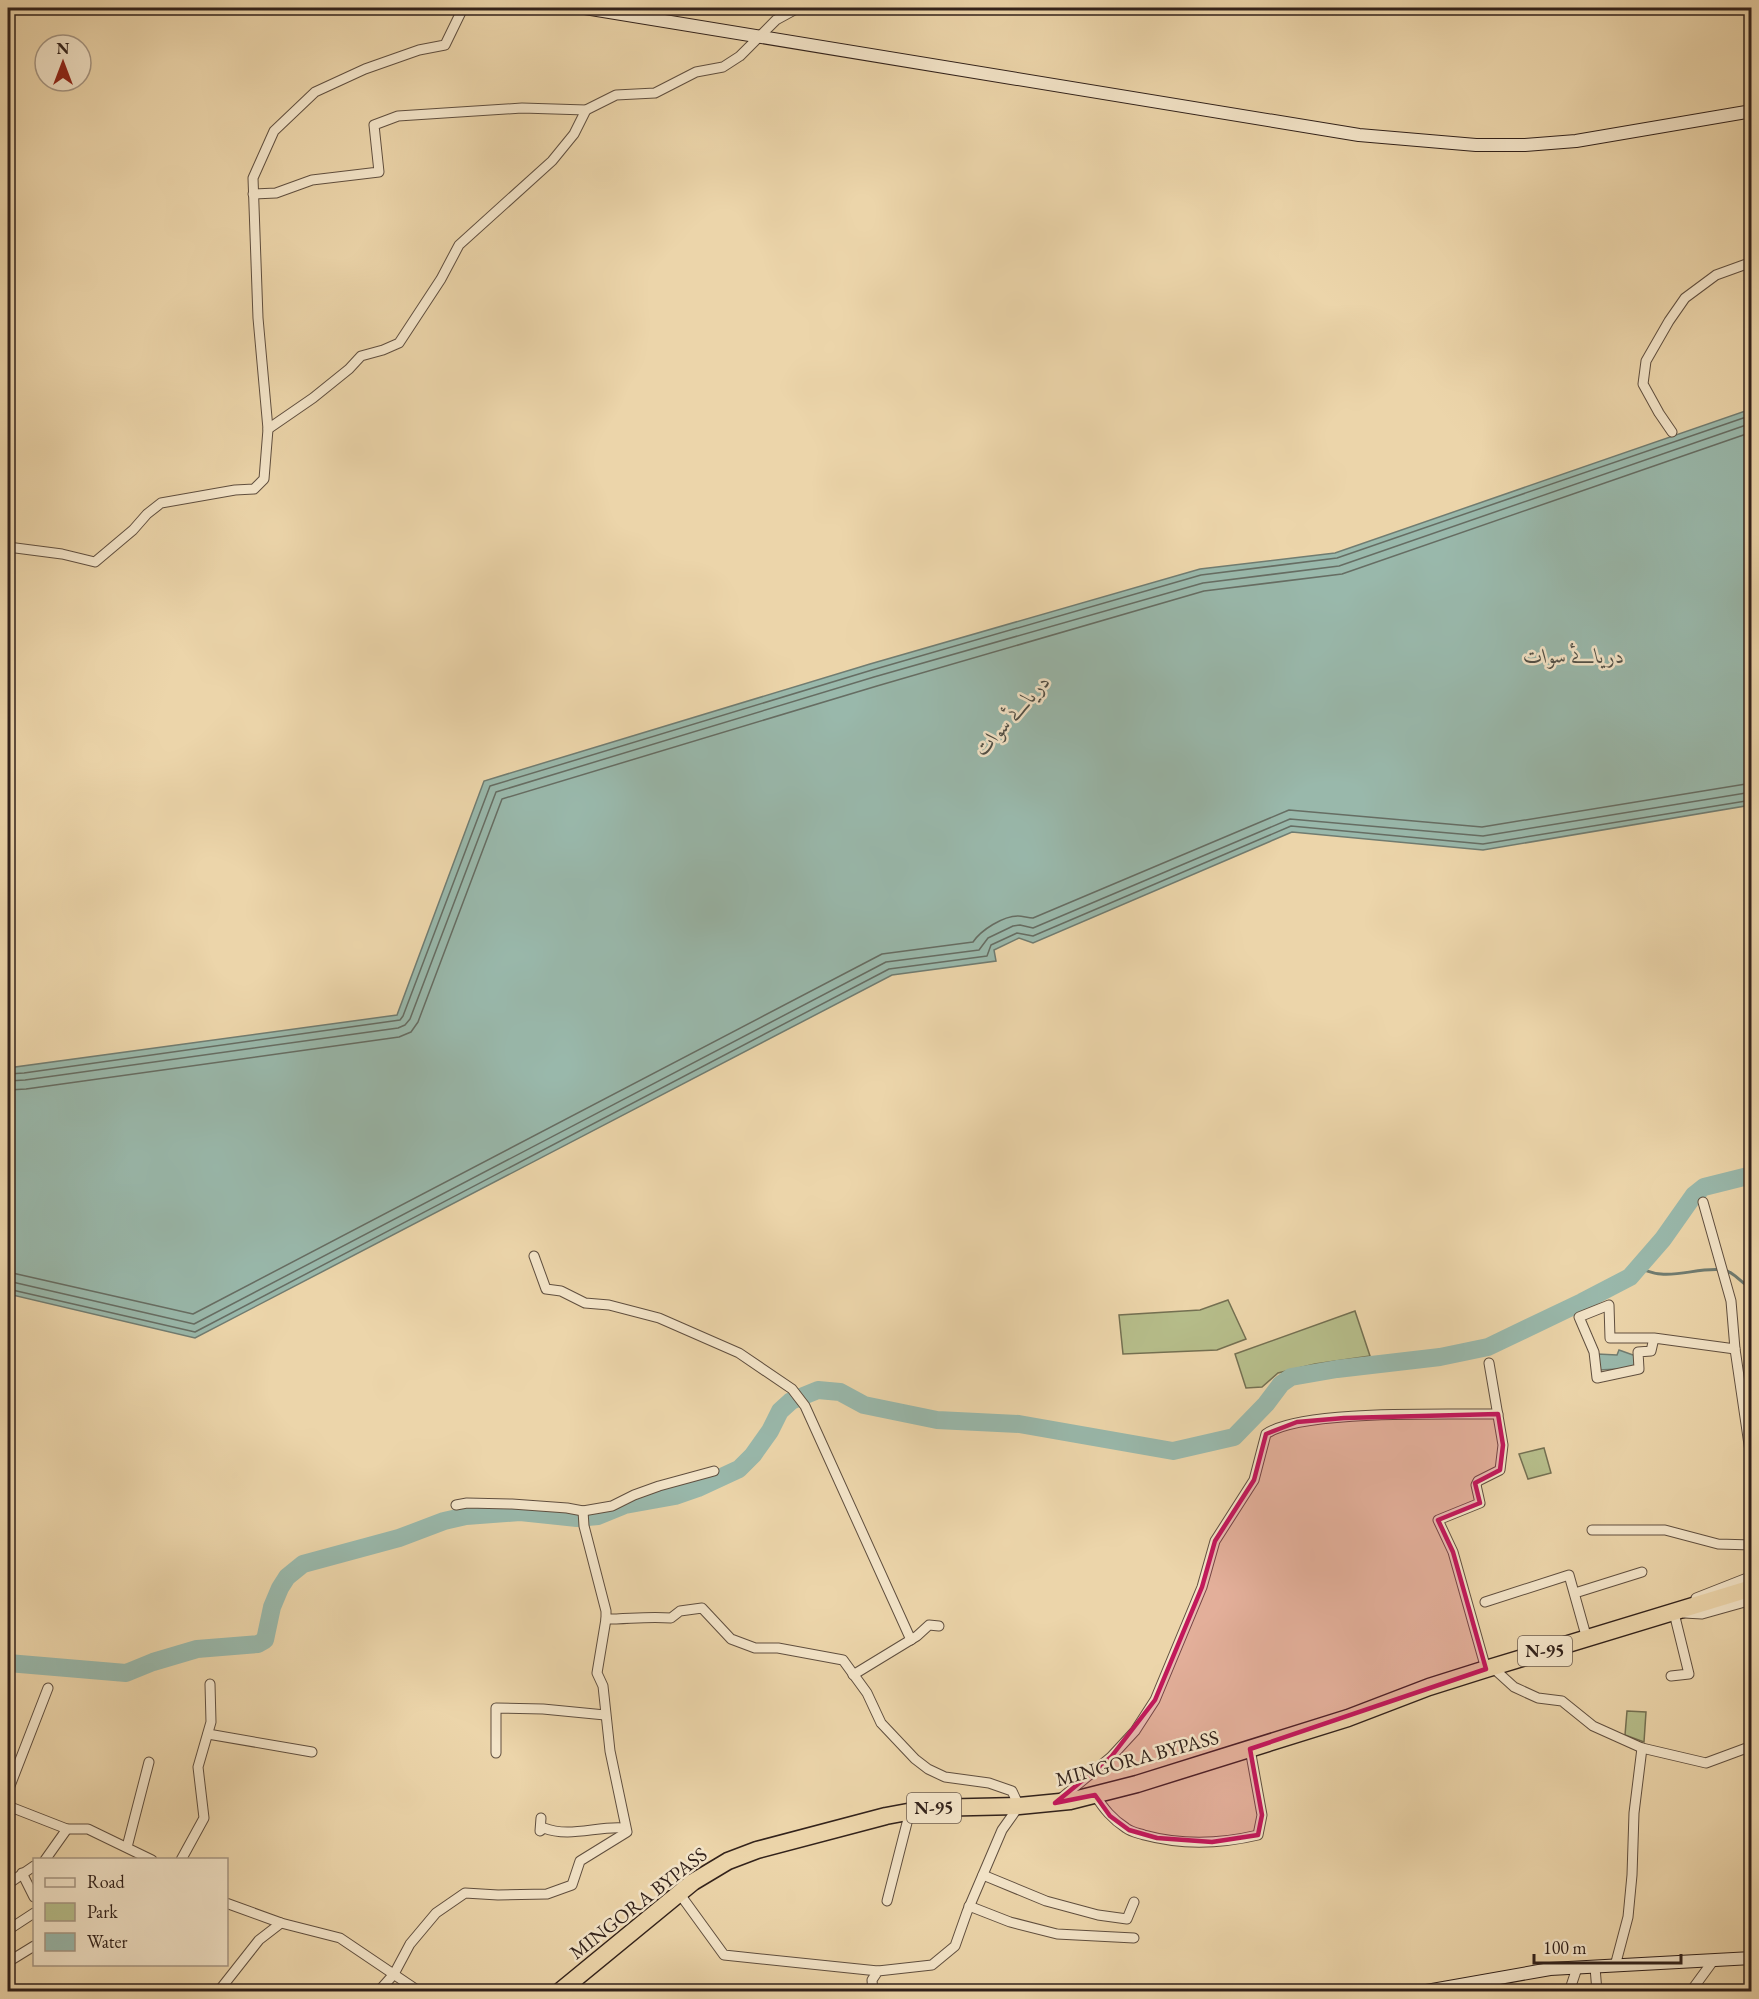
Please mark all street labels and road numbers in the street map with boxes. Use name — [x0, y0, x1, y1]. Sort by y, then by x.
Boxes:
road number: N-95 — [1518, 1636, 1572, 1666]
street label: MINGORA BYPASS — [1053, 1724, 1221, 1792]
road number: N-95 — [907, 1793, 961, 1823]
street label: MINGORA BYPASS — [564, 1841, 712, 1965]

